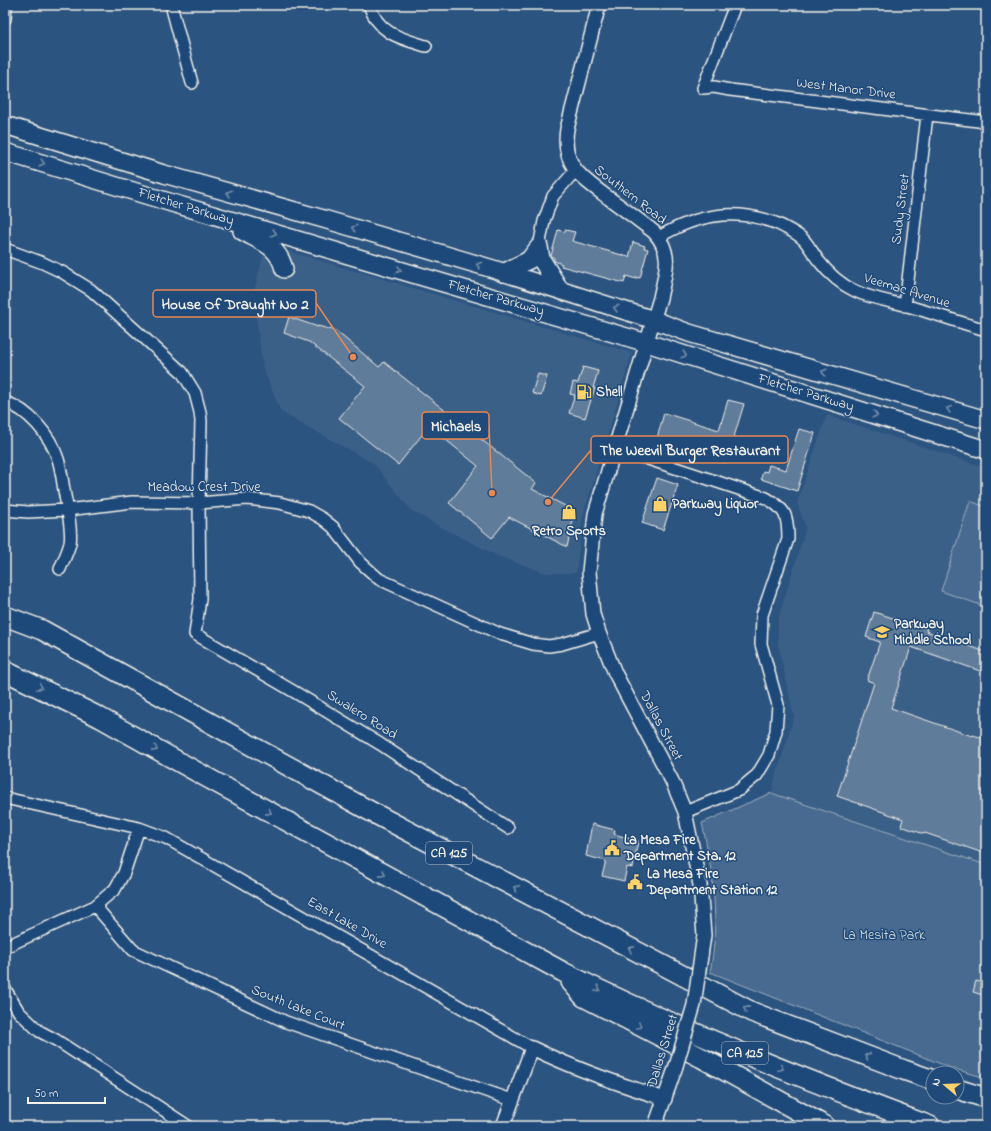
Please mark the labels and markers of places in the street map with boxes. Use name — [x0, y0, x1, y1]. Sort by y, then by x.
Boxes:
callout: House Of Draught No 2 — [153, 290, 316, 317]
place label: Shell — [596, 382, 623, 403]
fuel station icon: Shell — [575, 383, 593, 401]
callout: Michaels — [422, 412, 489, 439]
callout: The Weevil Burger Restaurant — [591, 436, 788, 463]
place label: Parkway Liquor — [672, 494, 759, 517]
shop icon: Parkway Liquor — [651, 495, 669, 513]
shop icon: Retro Sports — [560, 503, 578, 521]
place label: Retro Sports — [531, 521, 606, 542]
place label: Parkway Middle School — [894, 614, 972, 651]
school or university icon: Parkway Middle School — [873, 623, 891, 641]
place label: La Mesa Fire Department Sta. 12 — [623, 830, 736, 867]
public building icon: La Mesa Fire Department Sta. 12 — [603, 839, 621, 857]
place label: La Mesa Fire Department Station 12 — [646, 864, 778, 901]
public building icon: La Mesa Fire Department Station 12 — [626, 873, 644, 891]

